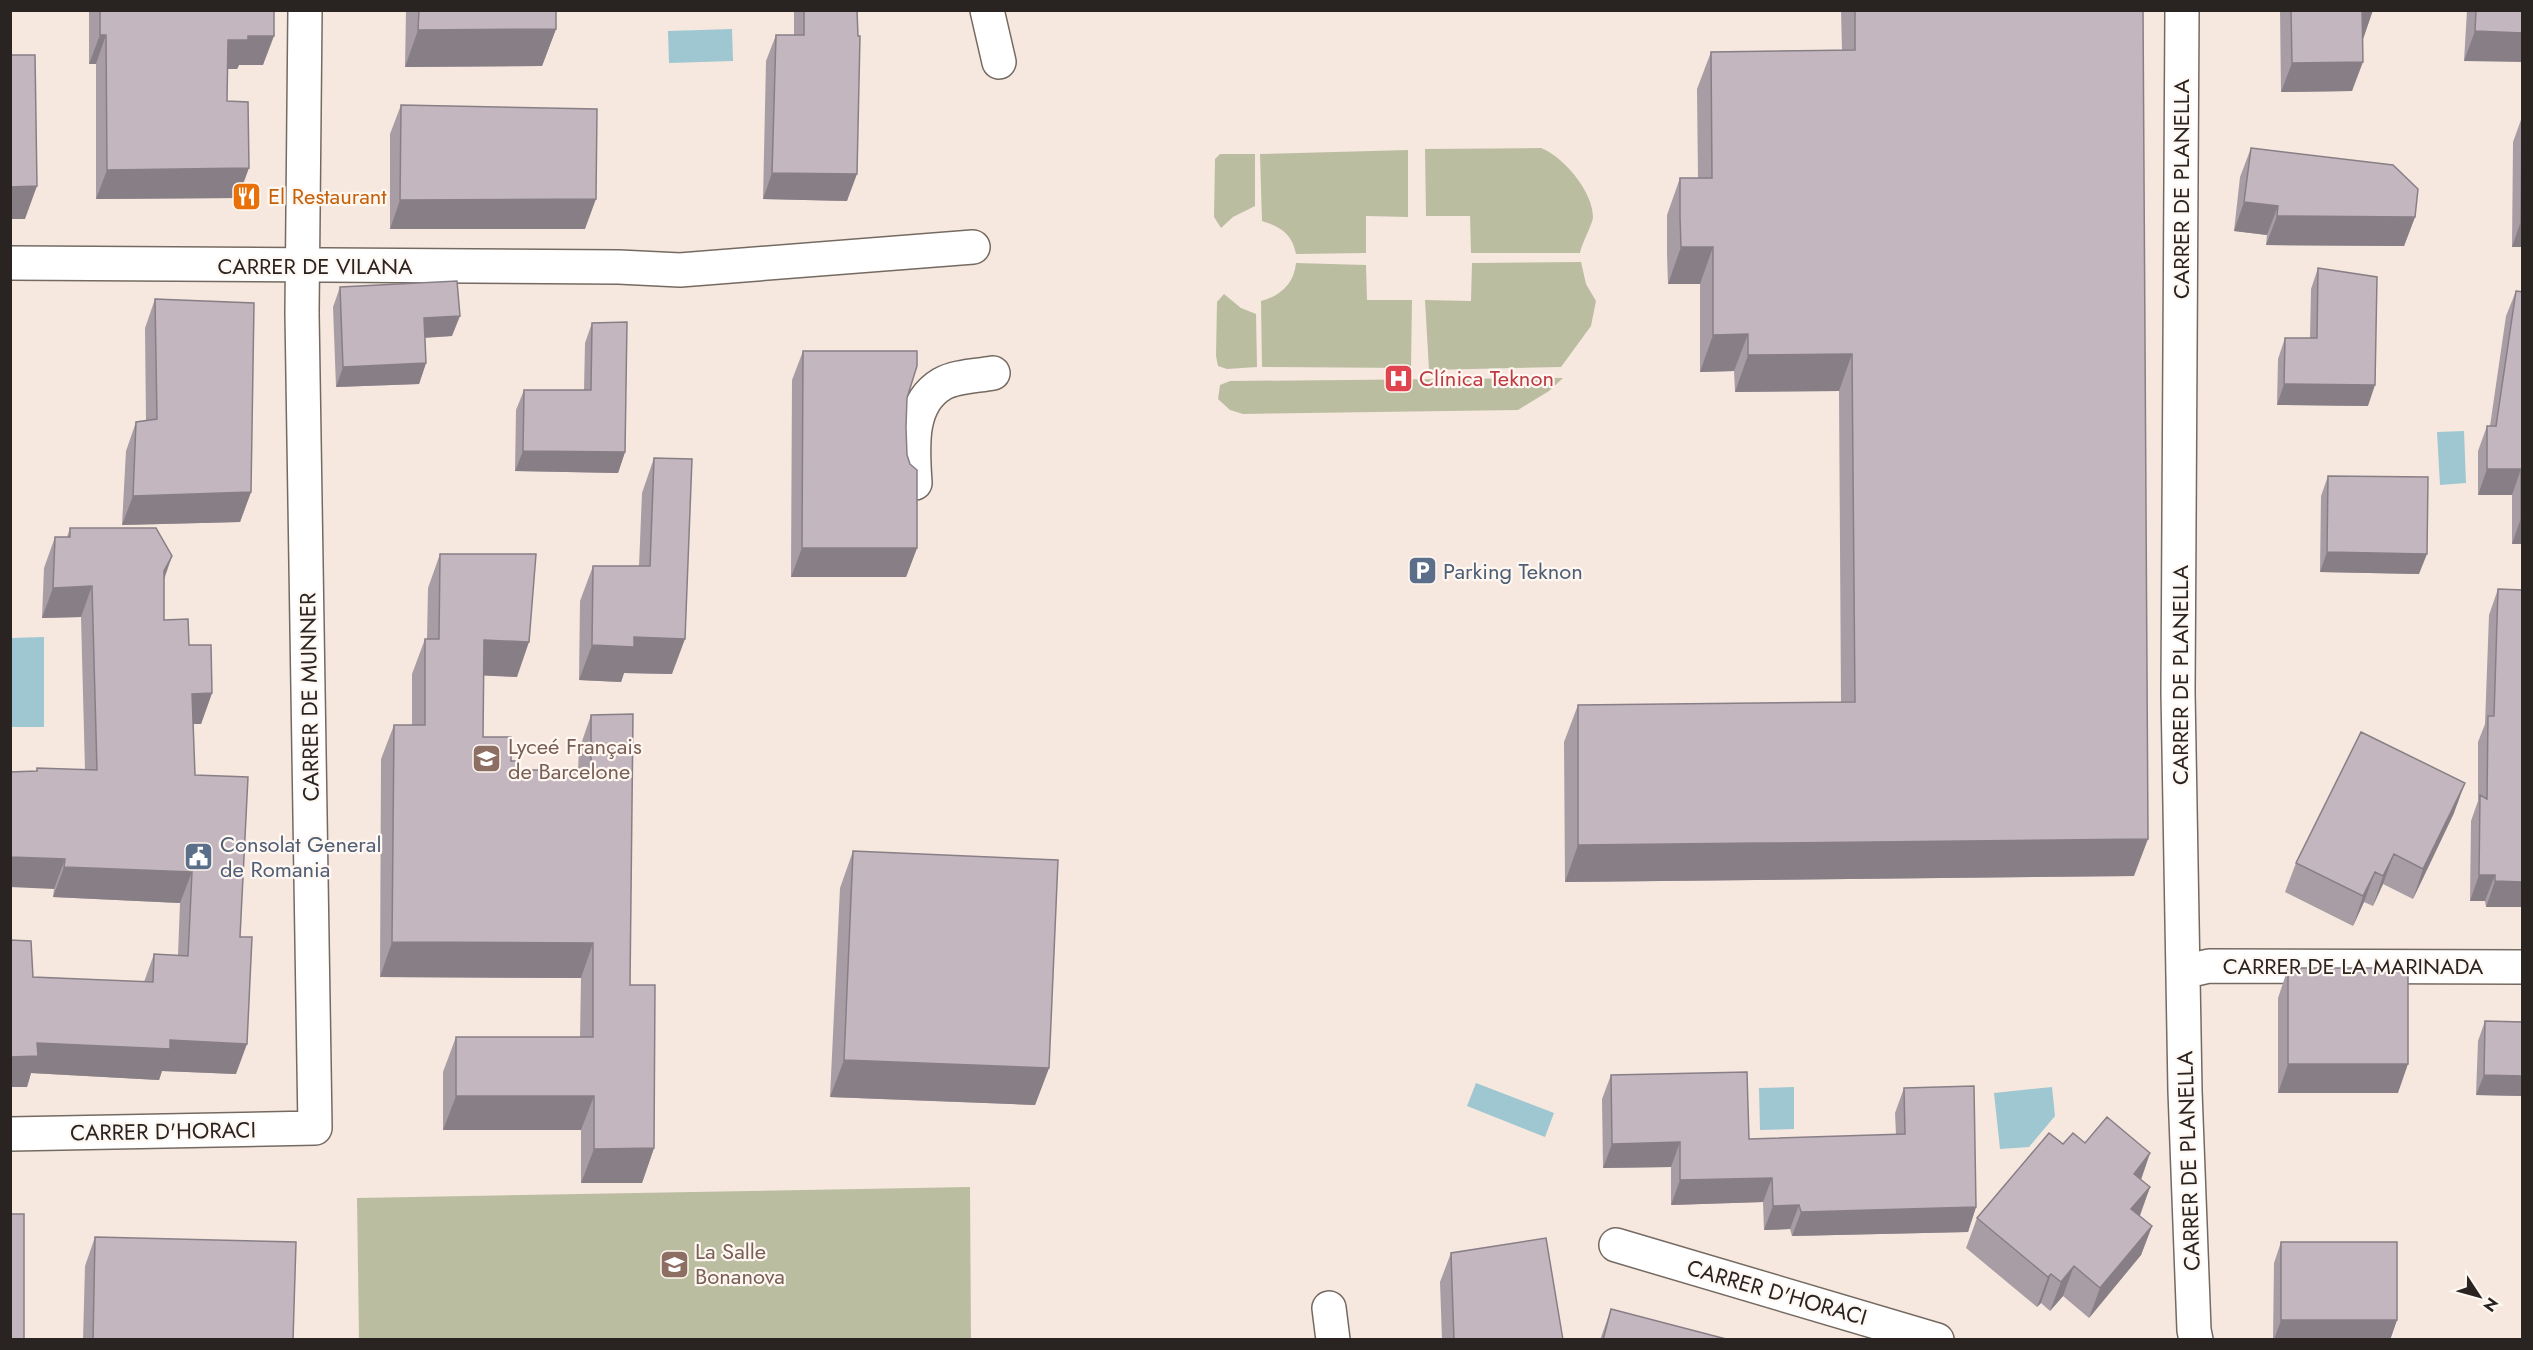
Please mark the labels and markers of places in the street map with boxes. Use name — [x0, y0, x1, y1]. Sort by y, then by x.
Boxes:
restaurant icon: El Restaurant — [231, 180, 263, 212]
place label: El Restaurant — [268, 180, 387, 212]
hospital icon: Clínica Teknon — [1382, 362, 1414, 394]
place label: Clínica Teknon — [1419, 362, 1554, 394]
parking icon: Parking Teknon — [1406, 555, 1438, 587]
place label: Parking Teknon — [1443, 555, 1583, 587]
place label: Lyceé Français de Barcelone — [508, 730, 642, 787]
school or university icon: Lyceé Français de Barcelone — [471, 743, 503, 775]
place label: Consolat General de Romania — [220, 828, 381, 885]
public building icon: Consolat General de Romania — [183, 841, 215, 873]
place label: La Salle Bonanova — [695, 1235, 785, 1292]
school or university icon: La Salle Bonanova — [658, 1248, 690, 1280]

